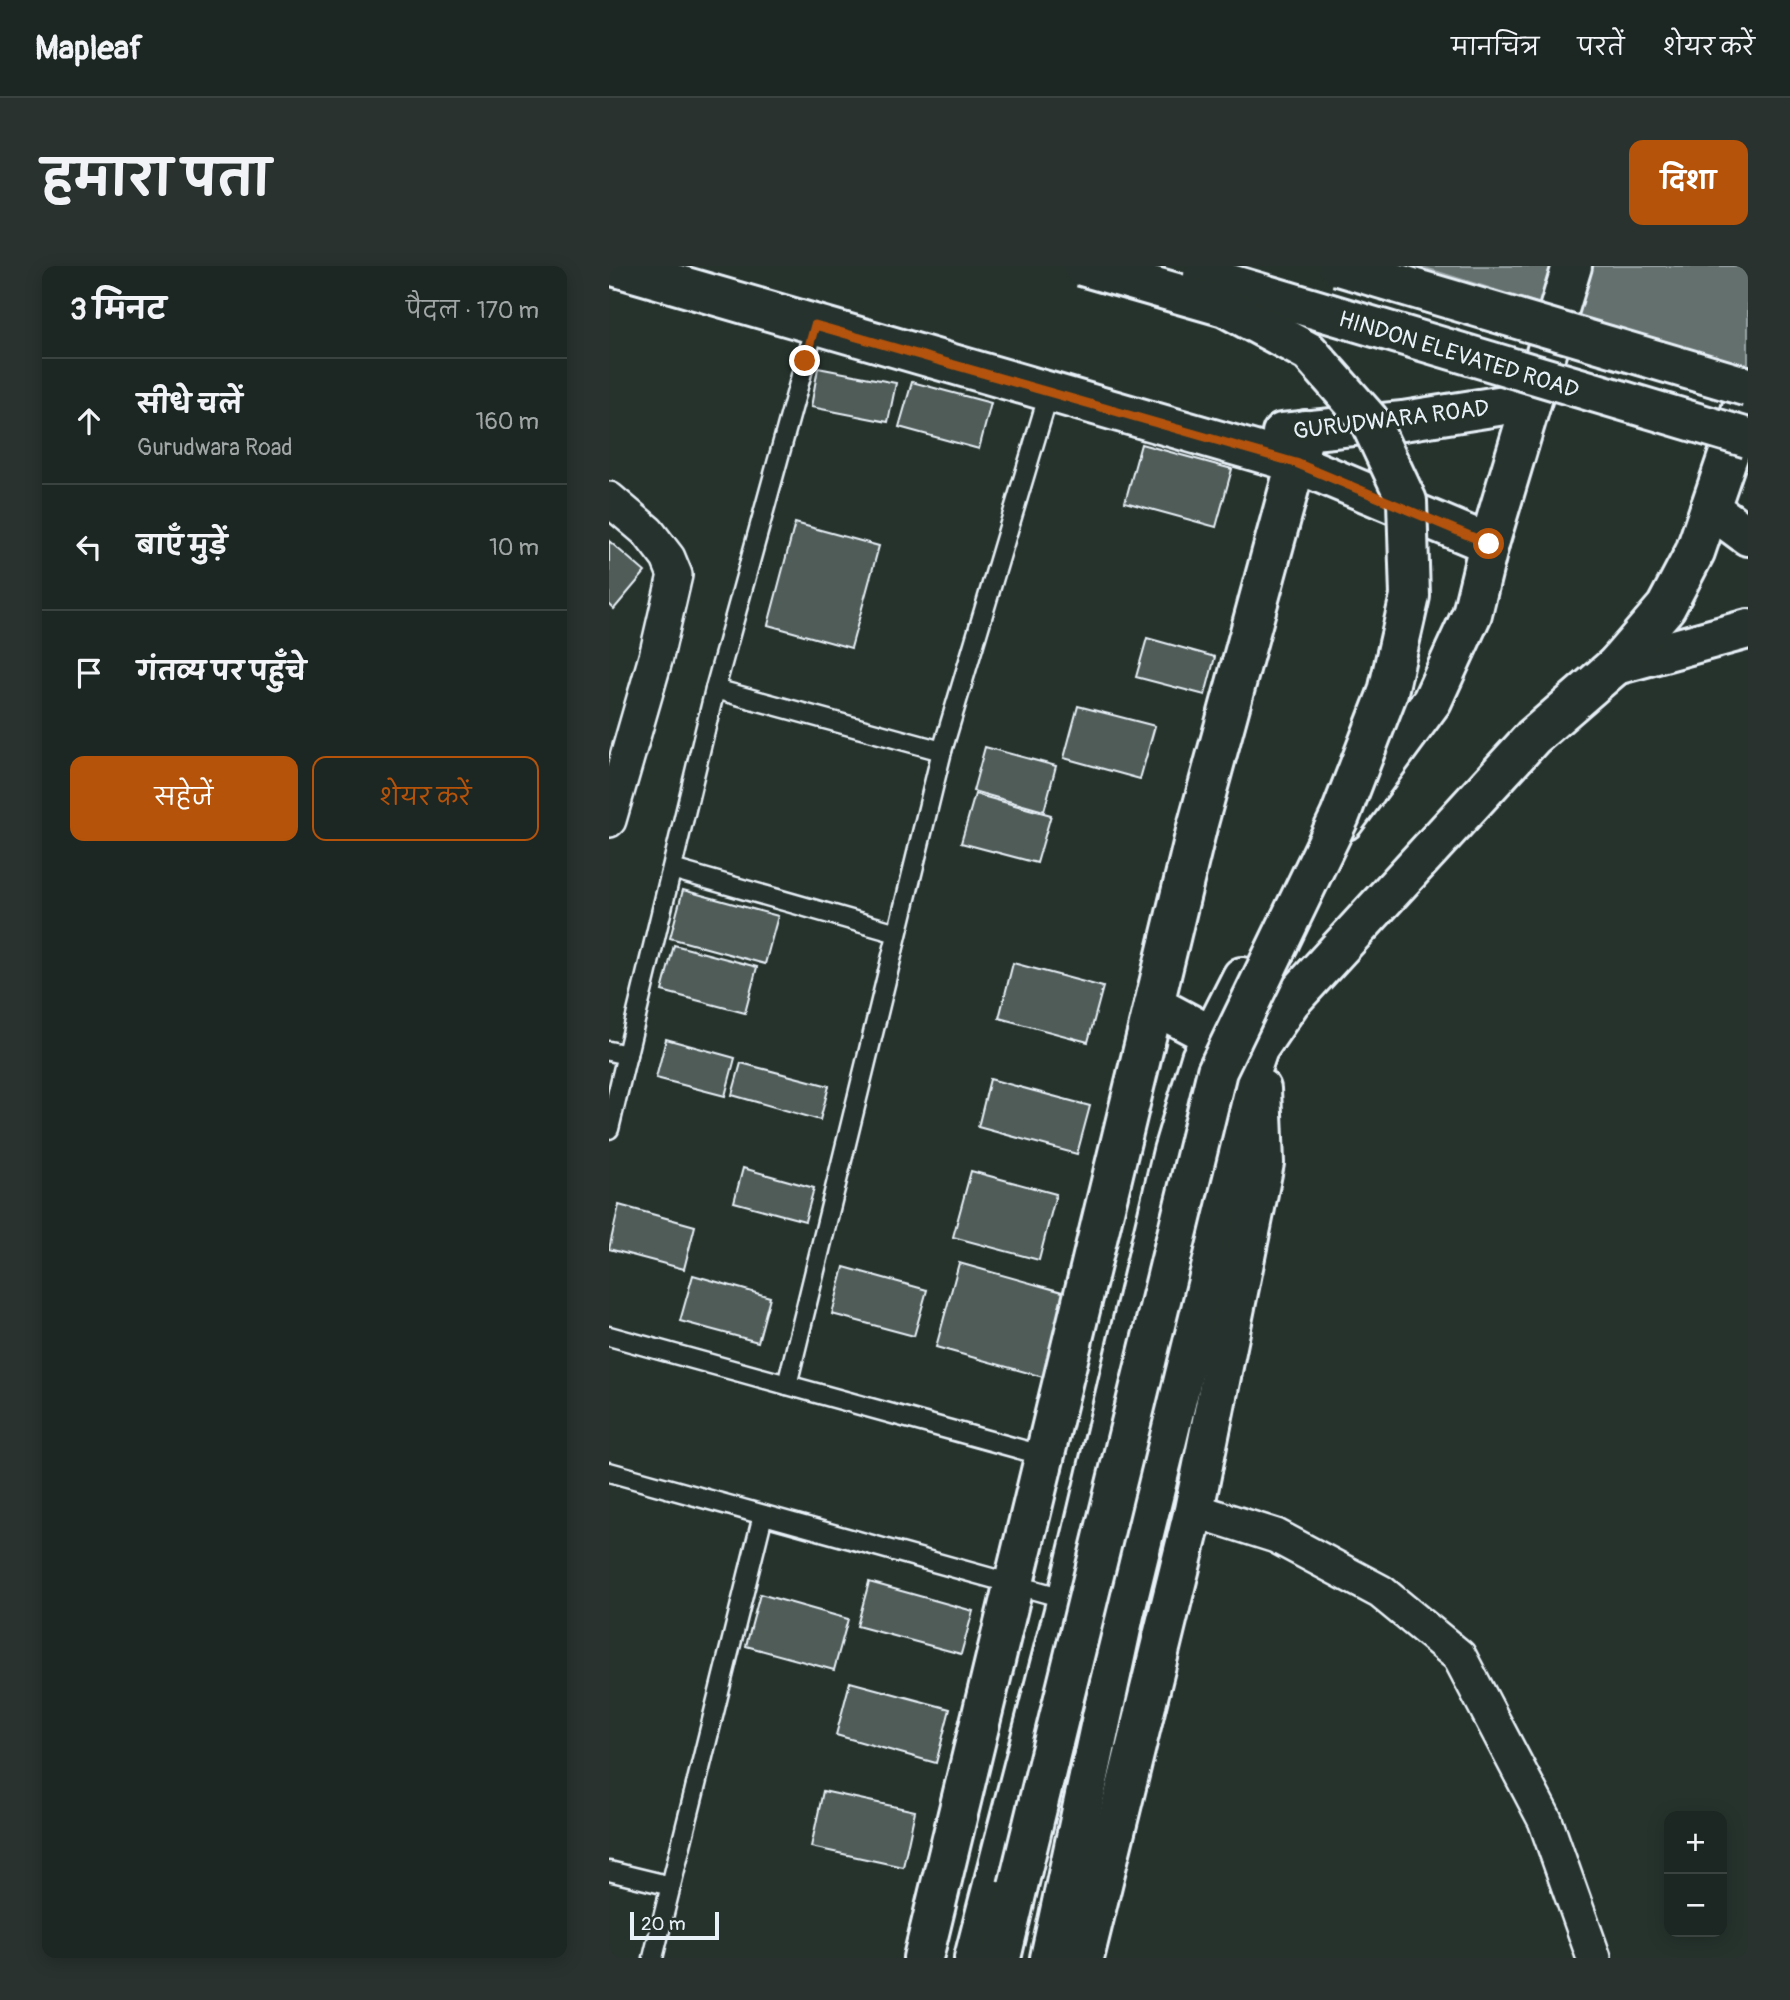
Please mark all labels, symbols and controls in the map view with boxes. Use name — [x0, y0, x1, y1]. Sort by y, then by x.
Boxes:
text: Mapleaf — [35, 28, 143, 69]
text: मानचित्र — [1451, 33, 1539, 62]
text: परतें — [1577, 33, 1625, 62]
text: शेयर करें — [1663, 33, 1755, 62]
button: दिशा — [1629, 140, 1748, 225]
text: हमारा पता — [42, 149, 270, 210]
text: 3 मिनट — [70, 291, 166, 328]
text: पैदल · 170 m — [406, 296, 539, 325]
street label: HINDON ELEVATED ROAD — [1335, 304, 1582, 405]
route end — [789, 345, 820, 376]
text: सीधे चलें — [137, 389, 242, 421]
street label: GURUDWARA ROAD — [1291, 393, 1491, 446]
icon: ahead — [70, 402, 108, 440]
text: 160 m — [475, 407, 539, 436]
text: Gurudwara Road — [137, 433, 293, 462]
icon: left — [70, 528, 108, 566]
route start — [1473, 528, 1504, 559]
text: बाएँ मुड़ें — [137, 530, 227, 562]
text: 10 m — [489, 533, 539, 562]
icon: arrive — [70, 654, 108, 692]
text: गंतव्य पर पहुँचे — [137, 656, 306, 688]
button: सहेजें — [70, 756, 298, 841]
button: शेयर करें — [312, 756, 539, 841]
map controls — [1664, 1811, 1727, 1937]
button: + — [1664, 1811, 1727, 1874]
button: − — [1664, 1874, 1727, 1937]
scale bar — [630, 1909, 719, 1941]
text: 20 m — [641, 1912, 686, 1936]

